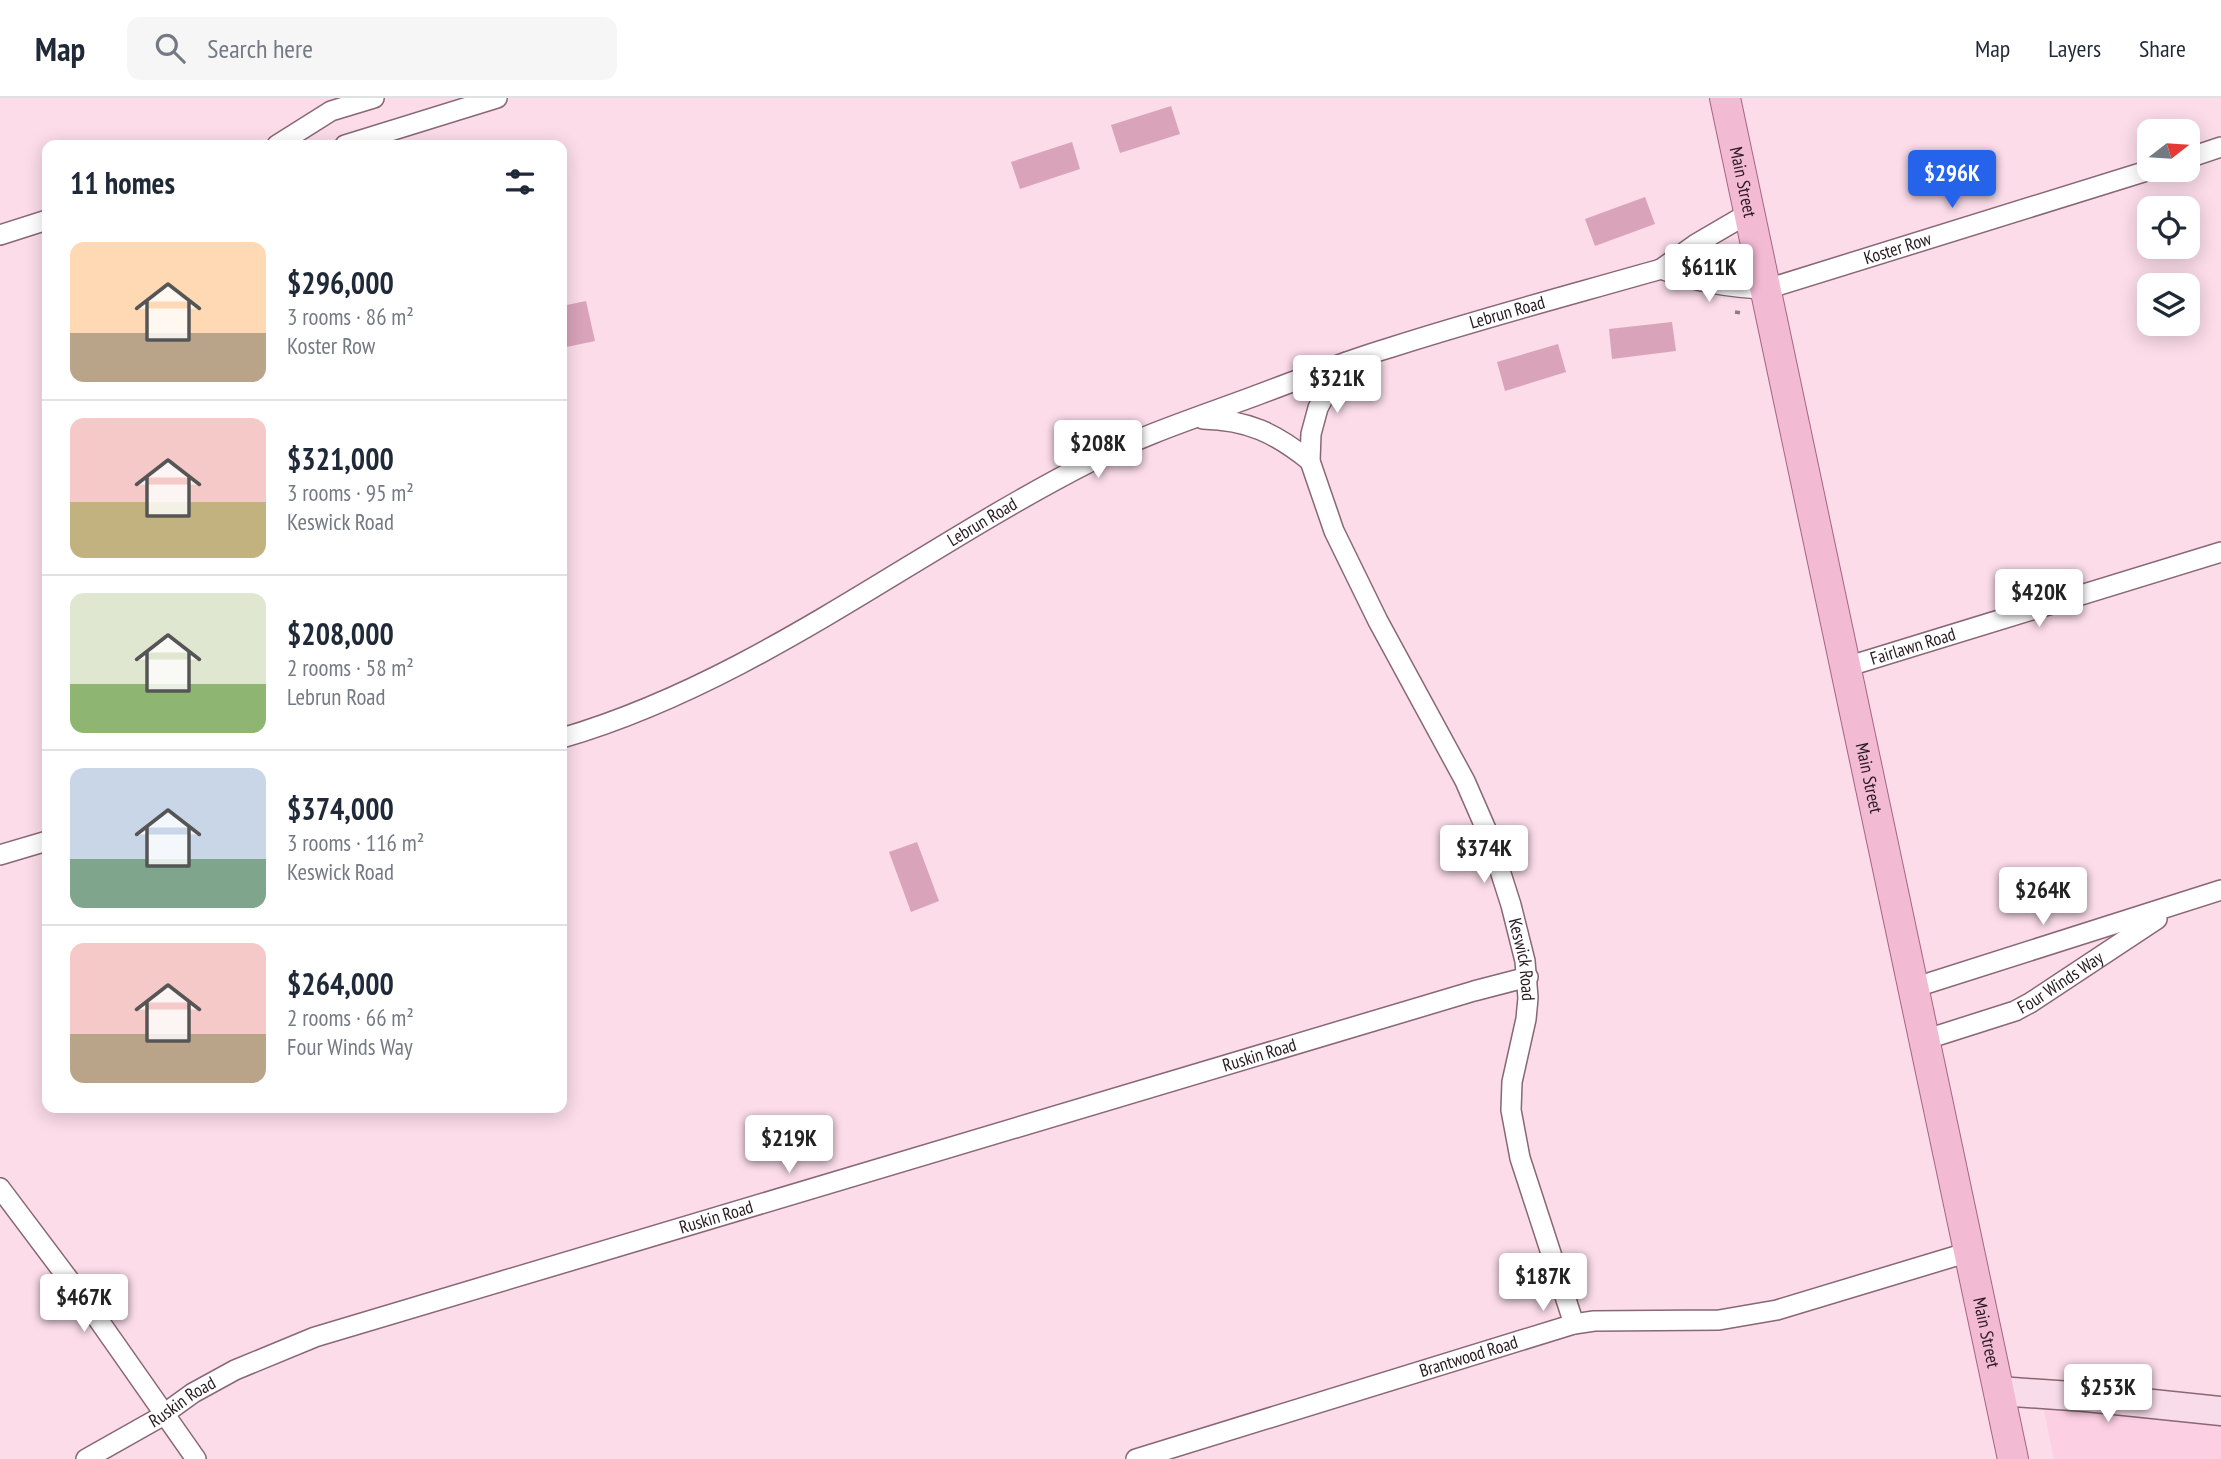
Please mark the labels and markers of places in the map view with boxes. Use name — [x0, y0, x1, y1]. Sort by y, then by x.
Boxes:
pin: $296K — [1903, 150, 2001, 210]
pin: $611K — [1660, 244, 1758, 304]
pin: $321K — [1288, 356, 1386, 415]
pin: $208K — [1049, 420, 1147, 480]
pin: $420K — [1990, 570, 2088, 629]
pin: $374K — [1435, 826, 1533, 885]
pin: $264K — [1994, 868, 2092, 927]
pin: $219K — [740, 1116, 838, 1175]
pin: $187K — [1494, 1254, 1592, 1313]
pin: $467K — [35, 1274, 133, 1334]
pin: $253K — [2059, 1364, 2157, 1424]

